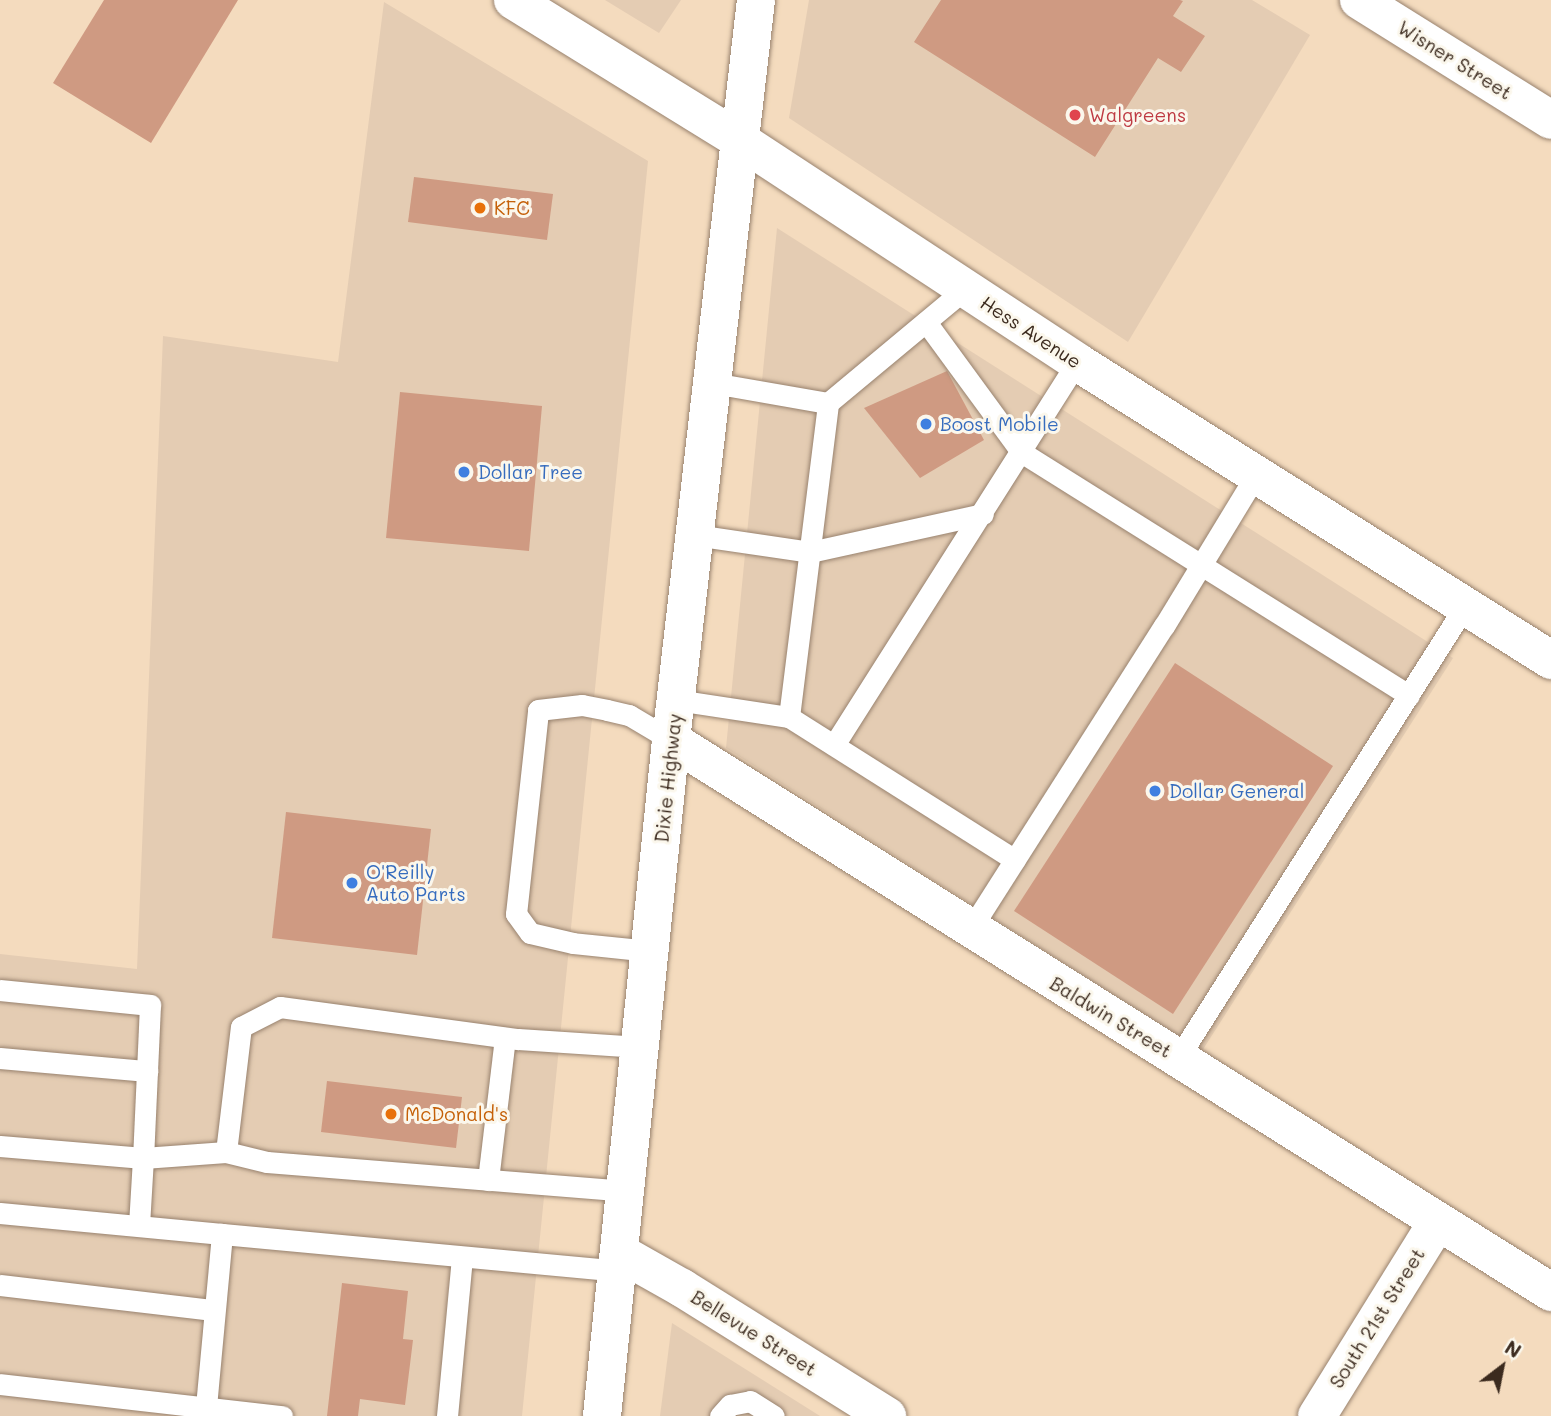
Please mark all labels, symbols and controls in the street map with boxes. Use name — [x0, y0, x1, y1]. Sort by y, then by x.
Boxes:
street label: Wisner Street — [1394, 16, 1516, 104]
place label: Walgreens — [1089, 104, 1186, 126]
marker: Walgreens — [1067, 107, 1083, 123]
place label: KFC — [494, 197, 530, 219]
marker: KFC — [472, 200, 488, 216]
street label: Hess Avenue — [976, 291, 1086, 373]
place label: Boost Mobile — [940, 413, 1059, 435]
marker: Boost Mobile — [918, 416, 934, 432]
place label: Dollar Tree — [478, 461, 583, 483]
marker: Dollar Tree — [456, 464, 472, 480]
street label: Dixie Highway — [650, 712, 686, 844]
place label: Dollar General — [1169, 780, 1305, 802]
marker: Dollar General — [1147, 783, 1163, 799]
place label: O'Reilly Auto Parts — [366, 861, 466, 905]
marker: O'Reilly Auto Parts — [344, 875, 360, 891]
street label: Baldwin Street — [1046, 972, 1176, 1062]
place label: McDonald's — [405, 1103, 508, 1125]
marker: McDonald's — [383, 1106, 399, 1122]
street label: South 21st Street — [1325, 1244, 1429, 1392]
street label: Bellevue Street — [687, 1285, 821, 1381]
north arrow — [1467, 1332, 1537, 1402]
text: N — [1501, 1334, 1526, 1363]

